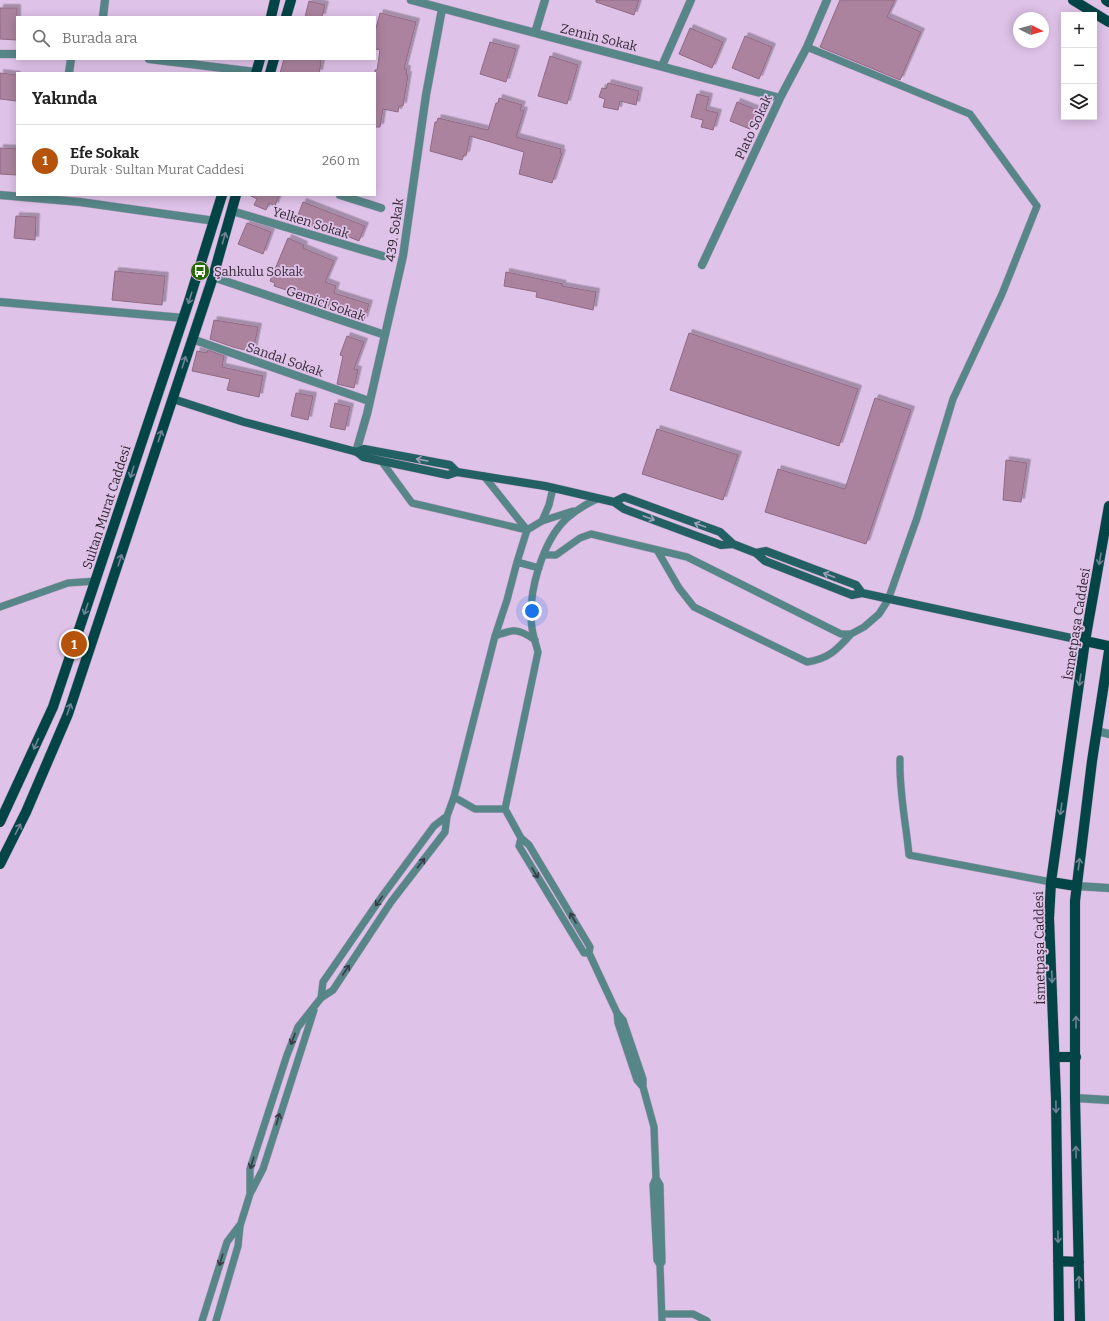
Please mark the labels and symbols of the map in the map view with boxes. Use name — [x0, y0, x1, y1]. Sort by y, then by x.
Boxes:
north arrow — [1013, 12, 1049, 48]
street label: Zemin Sokak — [559, 21, 639, 54]
street label: Plato Sokak — [732, 92, 775, 162]
street label: 439. Sokak — [383, 197, 406, 263]
street label: Yelken Sokak — [271, 204, 352, 241]
one-way arrow — [221, 232, 228, 245]
bus stop icon: Şahkulu Sokak — [189, 260, 211, 282]
place label: Şahkulu Sokak — [214, 264, 304, 279]
street label: Gemici Sokak — [284, 283, 368, 324]
one-way arrow — [186, 292, 194, 304]
street label: Sandal Sokak — [244, 339, 326, 380]
one-way arrow — [181, 356, 189, 368]
one-way arrow — [157, 431, 165, 443]
street label: Sultan Murat Caddesi — [79, 443, 134, 571]
one-way arrow — [415, 455, 428, 463]
one-way arrow — [127, 466, 135, 478]
one-way arrow — [642, 515, 654, 523]
one-way arrow — [695, 520, 707, 528]
one-way arrow — [1096, 552, 1104, 565]
one-way arrow — [117, 554, 124, 567]
street label: İsmetpaşa Caddesi — [1060, 567, 1093, 681]
one-way arrow — [823, 570, 835, 578]
your location — [522, 601, 542, 621]
one-way arrow — [82, 602, 89, 615]
pin: 1 — [61, 629, 87, 659]
one-way arrow — [1076, 673, 1083, 686]
one-way arrow — [66, 703, 73, 716]
one-way arrow — [32, 737, 39, 749]
one-way arrow — [1057, 802, 1065, 815]
one-way arrow — [15, 823, 22, 835]
one-way arrow — [417, 858, 425, 869]
one-way arrow — [1075, 858, 1083, 871]
one-way arrow — [531, 867, 539, 878]
street label: İsmetpaşa Caddesi — [1031, 891, 1048, 1005]
one-way arrow — [375, 895, 383, 906]
one-way arrow — [568, 912, 576, 924]
one-way arrow — [342, 965, 350, 976]
one-way arrow — [1048, 970, 1055, 983]
one-way arrow — [1072, 1016, 1080, 1029]
one-way arrow — [288, 1033, 296, 1045]
one-way arrow — [1052, 1100, 1060, 1113]
one-way arrow — [275, 1112, 282, 1125]
one-way arrow — [1072, 1146, 1080, 1159]
one-way arrow — [248, 1156, 255, 1169]
one-way arrow — [1054, 1230, 1062, 1243]
one-way arrow — [217, 1254, 225, 1266]
one-way arrow — [1075, 1276, 1083, 1289]

